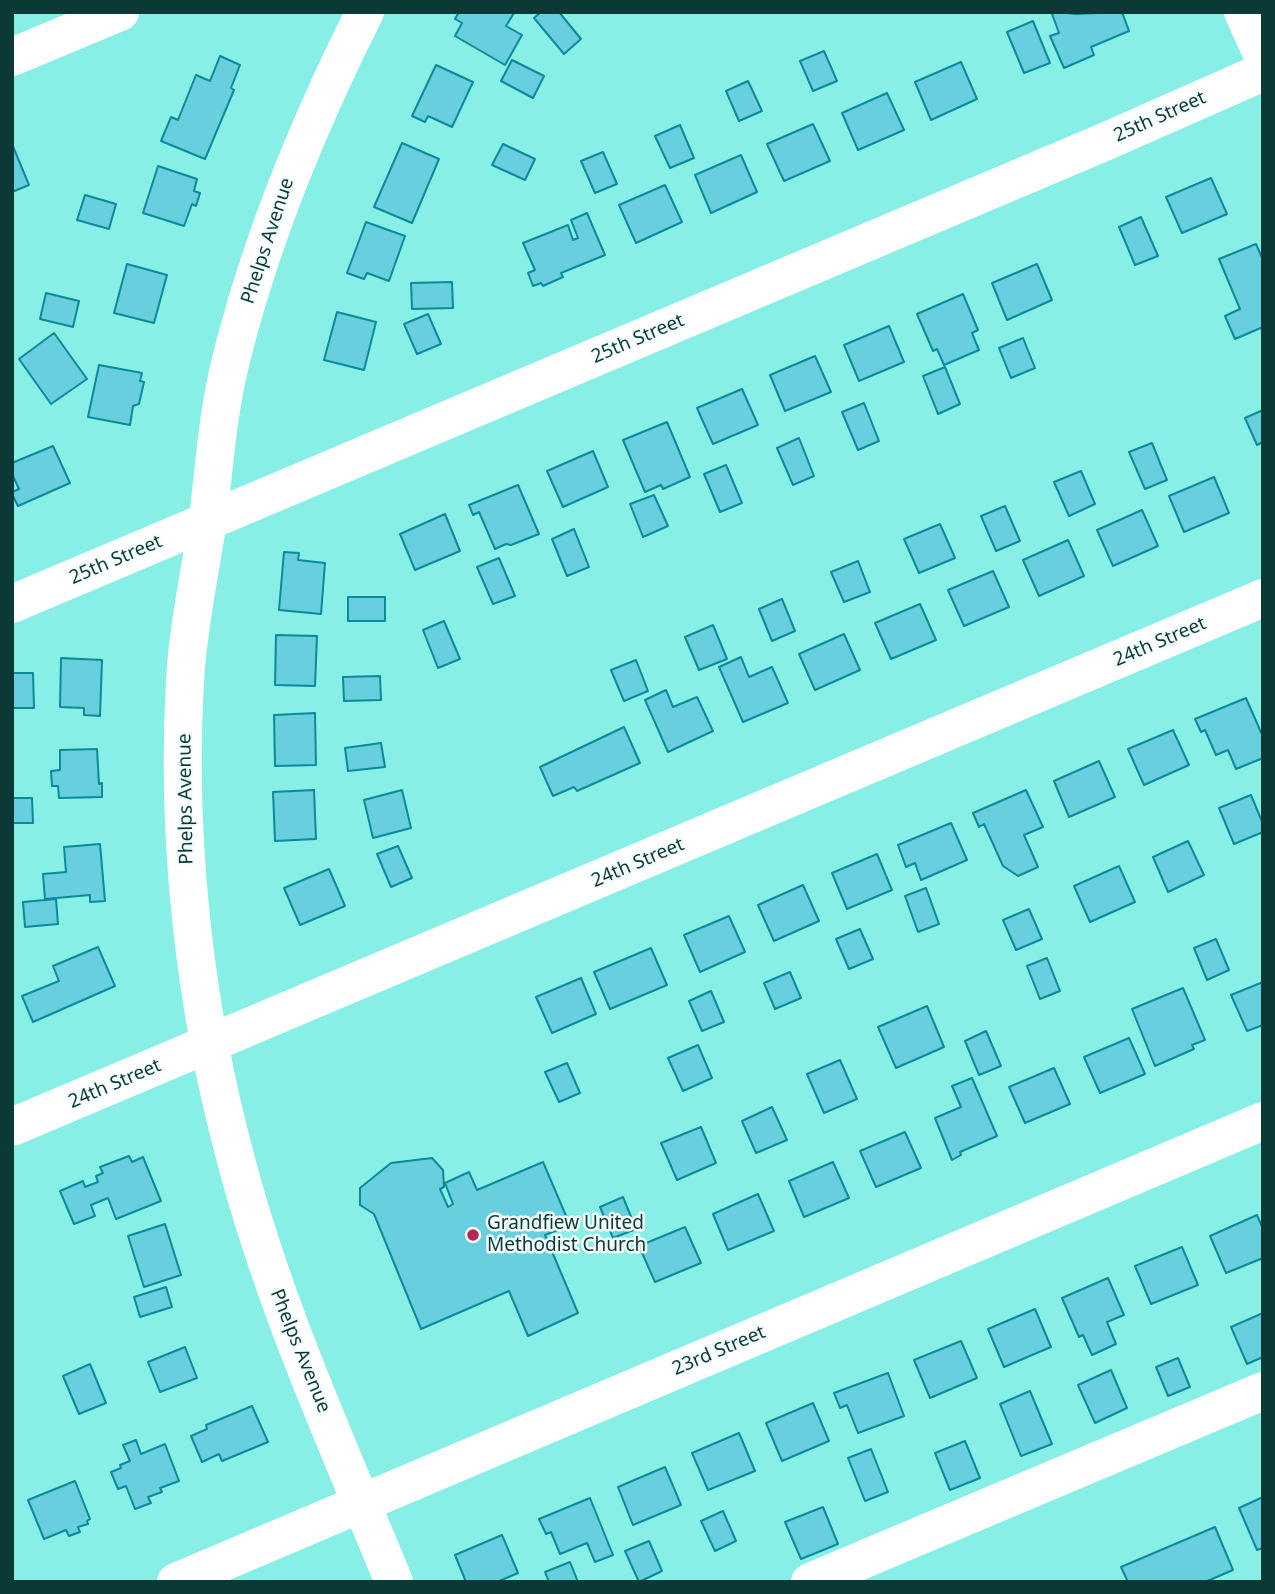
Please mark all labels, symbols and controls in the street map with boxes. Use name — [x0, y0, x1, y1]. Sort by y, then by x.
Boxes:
street label: 25th Street — [1110, 87, 1210, 147]
street label: Phelps Avenue — [237, 175, 299, 307]
street label: 25th Street — [588, 309, 688, 369]
street label: 25th Street — [66, 530, 166, 590]
street label: 24th Street — [1110, 612, 1210, 672]
street label: Phelps Avenue — [173, 733, 199, 865]
street label: 24th Street — [588, 833, 688, 893]
street label: 24th Street — [65, 1054, 165, 1114]
place label: Grandfiew United Methodist Church — [487, 1213, 646, 1257]
marker: Grandfiew United Methodist Church — [465, 1227, 481, 1243]
street label: Phelps Avenue — [265, 1286, 335, 1416]
street label: 23rd Street — [669, 1321, 769, 1381]

